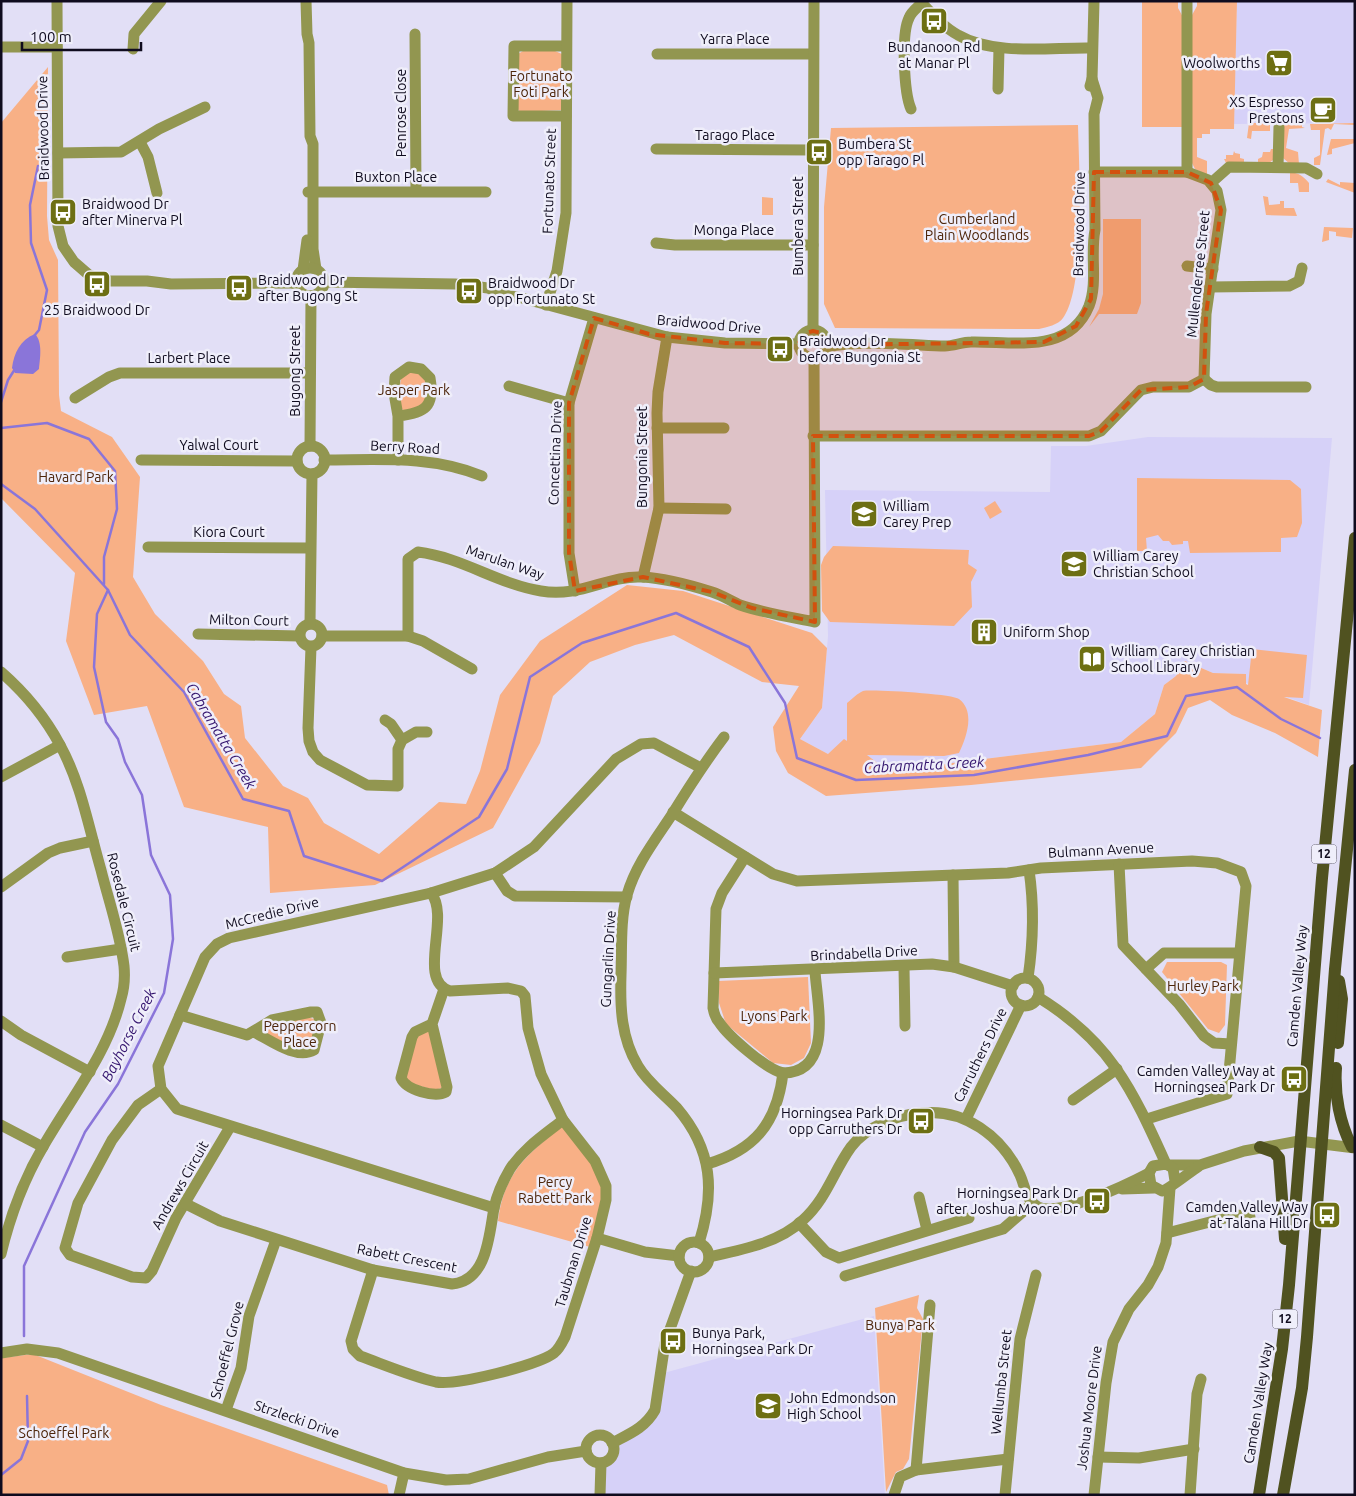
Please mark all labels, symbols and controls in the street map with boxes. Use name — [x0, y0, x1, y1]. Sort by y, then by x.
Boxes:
bus stop icon: Bundanoon Rd at Manar Pl — [919, 6, 949, 36]
scale bar — [22, 20, 141, 52]
text: 100 m — [30, 28, 72, 45]
street label: Yarra Place — [700, 31, 770, 47]
place label: Bundanoon Rd at Manar Pl — [888, 39, 980, 71]
supermarket icon: Woolworths — [1264, 48, 1294, 78]
place label: Woolworths — [1183, 55, 1260, 71]
park label: Fortunato Foti Park — [509, 68, 573, 100]
street label: Penrose Close — [393, 69, 409, 157]
street label: Braidwood Drive — [34, 76, 52, 180]
place label: XS Espresso Prestons — [1229, 94, 1304, 126]
cafe icon: XS Espresso Prestons — [1308, 95, 1338, 125]
street label: Tarago Place — [695, 127, 775, 143]
street label: Fortunato Street — [539, 128, 559, 234]
place label: Bumbera St opp Tarago Pl — [838, 136, 925, 168]
bus stop icon: Bumbera St opp Tarago Pl — [804, 137, 834, 167]
street label: Buxton Place — [355, 169, 437, 185]
street label: Braidwood Drive — [1070, 172, 1088, 276]
street label: Bumbera Street — [790, 176, 806, 276]
place label: Braidwood Dr after Minerva Pl — [82, 196, 183, 228]
bus stop icon: Braidwood Dr after Minerva Pl — [48, 197, 78, 227]
street label: Mullenderree Street — [1183, 209, 1213, 338]
park label: Cumberland Plain Woodlands — [925, 211, 1029, 243]
street label: Monga Place — [694, 222, 774, 238]
bus stop icon: 25 Braidwood Dr — [82, 269, 112, 299]
place label: Braidwood Dr after Bugong St — [258, 272, 358, 304]
bus stop icon: Braidwood Dr after Bugong St — [224, 273, 254, 303]
place label: Braidwood Dr opp Fortunato St — [488, 275, 596, 307]
bus stop icon: Braidwood Dr opp Fortunato St — [454, 276, 484, 306]
place label: 25 Braidwood Dr — [44, 302, 151, 318]
street label: Braidwood Drive — [656, 311, 762, 337]
street label: Bugong Street — [287, 325, 303, 417]
place label: Braidwood Dr before Bungonia St — [799, 333, 921, 365]
bus stop icon: Braidwood Dr before Bungonia St — [765, 334, 795, 364]
street label: Larbert Place — [147, 350, 231, 366]
park label: Jasper Park — [378, 382, 450, 398]
street label: Concettina Drive — [545, 400, 565, 506]
street label: Bungonia Street — [634, 406, 650, 508]
street label: Yalwal Court — [180, 437, 259, 453]
street label: Berry Road — [370, 437, 440, 457]
park label: Havard Park — [38, 469, 114, 485]
place label: William Carey Prep — [883, 498, 951, 530]
school or university icon: William Carey Prep — [849, 499, 879, 529]
street label: Kiora Court — [193, 524, 265, 540]
street label: Marulan Way — [464, 541, 546, 583]
place label: William Carey Christian School — [1093, 548, 1194, 580]
school or university icon: William Carey Christian School — [1059, 549, 1089, 579]
street label: Milton Court — [209, 611, 289, 629]
building icon: Uniform Shop — [969, 617, 999, 647]
place label: Uniform Shop — [1003, 624, 1090, 640]
place label: William Carey Christian School Library — [1111, 643, 1255, 675]
library icon: William Carey Christian School Library — [1077, 644, 1107, 674]
water label: Cabramatta Creek — [183, 680, 260, 792]
water label: Cabramatta Creek — [863, 753, 985, 776]
street label: Bulmann Avenue — [1048, 839, 1154, 861]
road number: 12 — [1312, 844, 1336, 864]
street label: Rosedale Circuit — [104, 851, 144, 954]
street label: McCredie Drive — [224, 894, 320, 932]
street label: Gungarlin Drive — [597, 910, 619, 1008]
street label: Camden Valley Way — [1284, 924, 1310, 1048]
street label: Brindabella Drive — [810, 942, 918, 964]
park label: Hurley Park — [1167, 978, 1239, 994]
water label: Bayhorse Creek — [98, 985, 159, 1084]
street label: Carruthers Drive — [950, 1005, 1010, 1105]
park label: Lyons Park — [741, 1008, 807, 1024]
park label: Peppercorn Place — [263, 1018, 337, 1050]
place label: Camden Valley Way at Horningsea Park Dr — [1137, 1063, 1276, 1095]
bus stop icon: Camden Valley Way at Horningsea Park Dr — [1279, 1064, 1309, 1094]
place label: Horningsea Park Dr opp Carruthers Dr — [781, 1105, 903, 1137]
bus stop icon: Horningsea Park Dr opp Carruthers Dr — [906, 1106, 936, 1136]
street label: Andrews Circuit — [148, 1138, 212, 1232]
park label: Percy Rabett Park — [518, 1174, 592, 1206]
place label: Horningsea Park Dr after Joshua Moore Dr — [936, 1185, 1079, 1217]
bus stop icon: Horningsea Park Dr after Joshua Moore Dr — [1082, 1186, 1112, 1216]
place label: Camden Valley Way at Talana Hill Dr — [1186, 1199, 1309, 1231]
bus stop icon: Camden Valley Way at Talana Hill Dr — [1312, 1200, 1342, 1230]
street label: Taubman Drive — [552, 1215, 594, 1309]
street label: Rabett Crescent — [356, 1240, 459, 1276]
street label: Schoeffel Grove — [207, 1299, 247, 1401]
road number: 12 — [1272, 1310, 1298, 1328]
park label: Bunya Park — [865, 1317, 935, 1333]
place label: Bunya Park, Horningsea Park Dr — [692, 1325, 814, 1357]
bus stop icon: Bunya Park, Horningsea Park Dr — [658, 1326, 688, 1356]
street label: Wellumba Street — [988, 1328, 1015, 1435]
street label: Camden Valley Way — [1241, 1341, 1276, 1465]
street label: Joshua Moore Drive — [1073, 1345, 1105, 1471]
place label: John Edmondson High School — [787, 1390, 896, 1422]
school or university icon: John Edmondson High School — [753, 1391, 783, 1421]
street label: Strzlecki Drive — [252, 1397, 342, 1441]
park label: Schoeffel Park — [19, 1425, 109, 1441]

